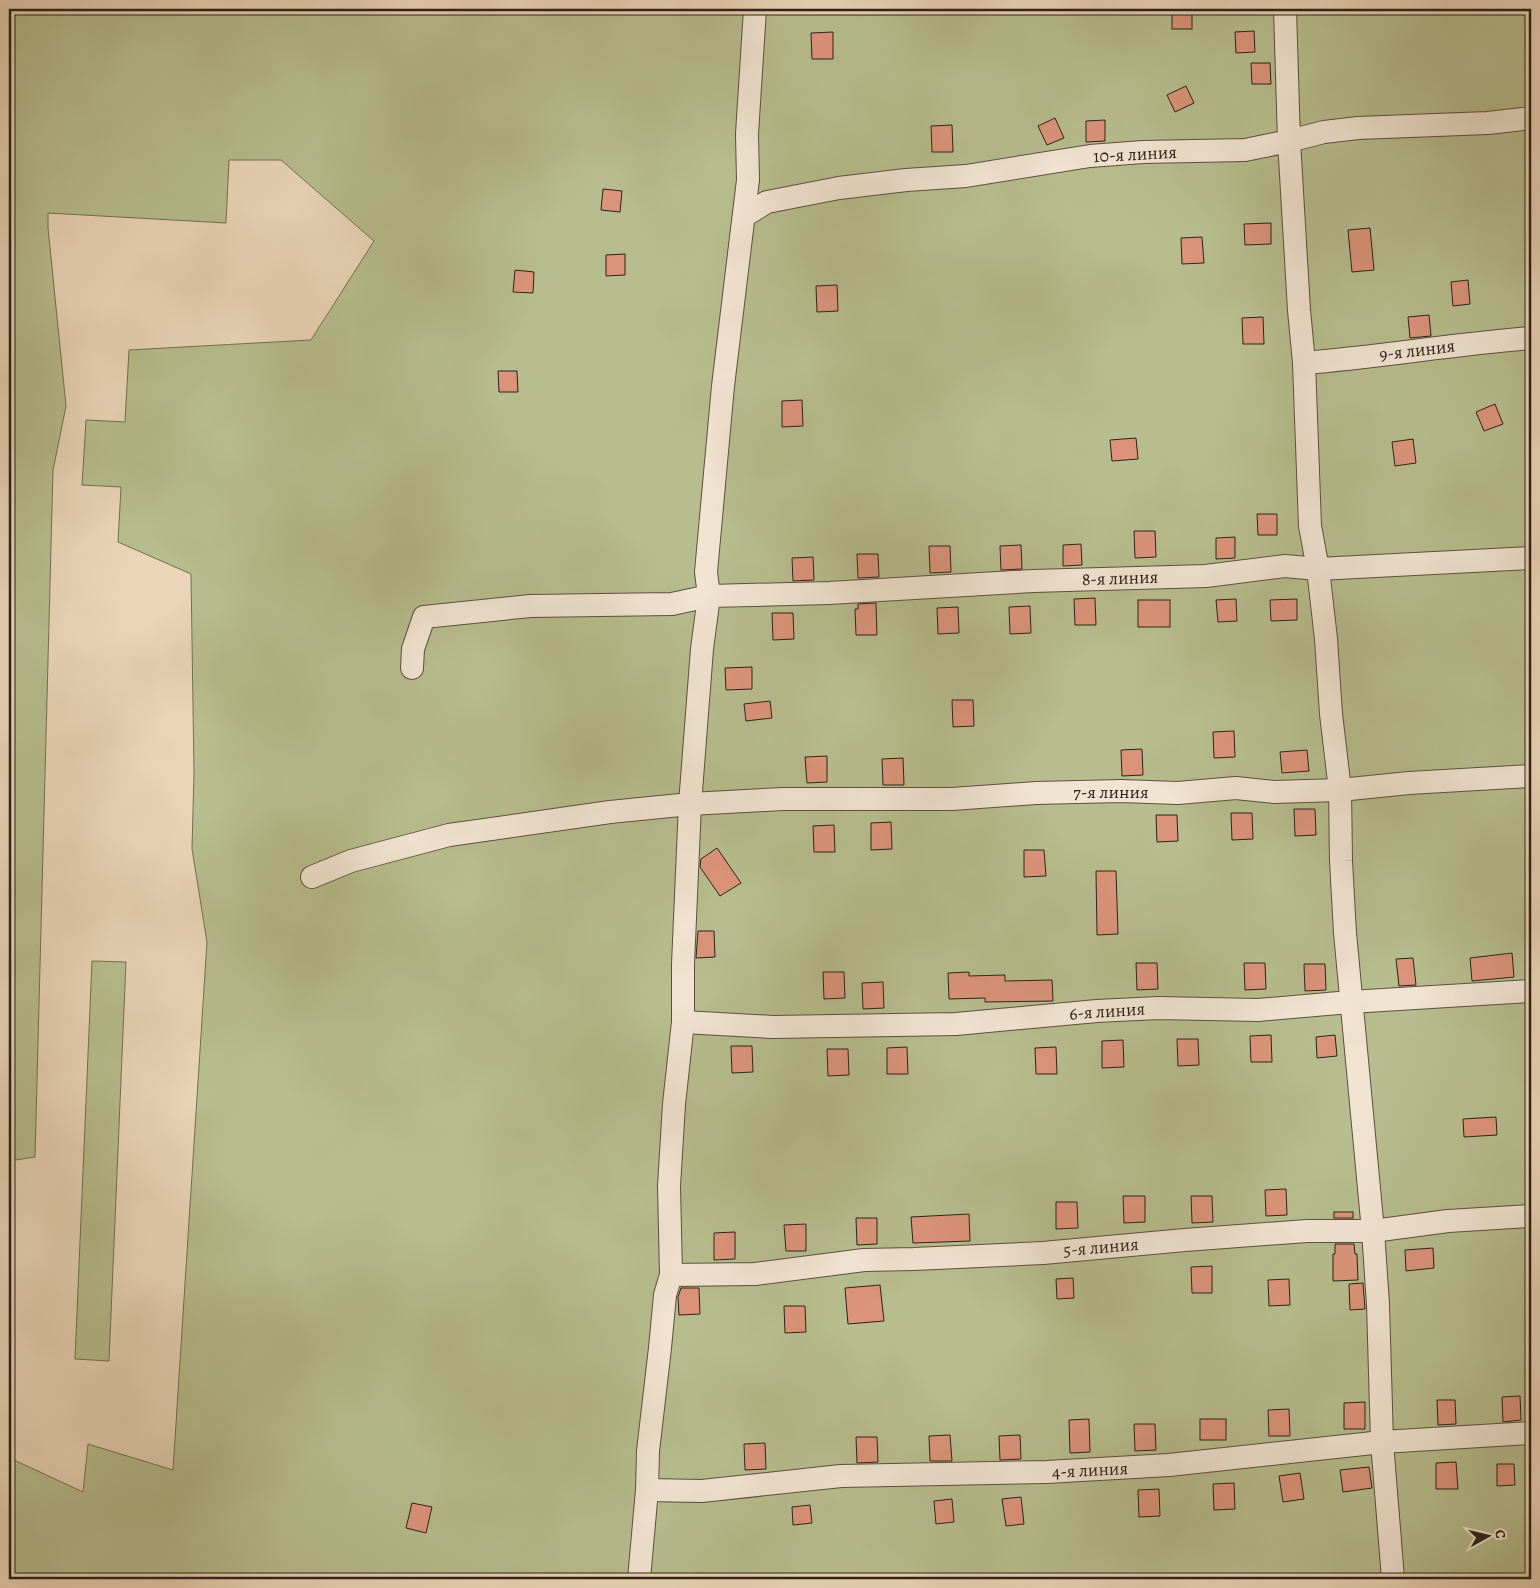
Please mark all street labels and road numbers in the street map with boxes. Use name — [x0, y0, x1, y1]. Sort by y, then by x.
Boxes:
street label: 10-я линия — [1093, 140, 1177, 168]
street label: 9-я линия — [1378, 333, 1456, 367]
street label: 8-я линия — [1081, 565, 1159, 591]
street label: 7-я линия — [1073, 780, 1149, 804]
street label: 6-я линия — [1068, 996, 1146, 1026]
street label: 5-я линия — [1062, 1232, 1140, 1262]
street label: 4-я линия — [1051, 1456, 1129, 1484]

